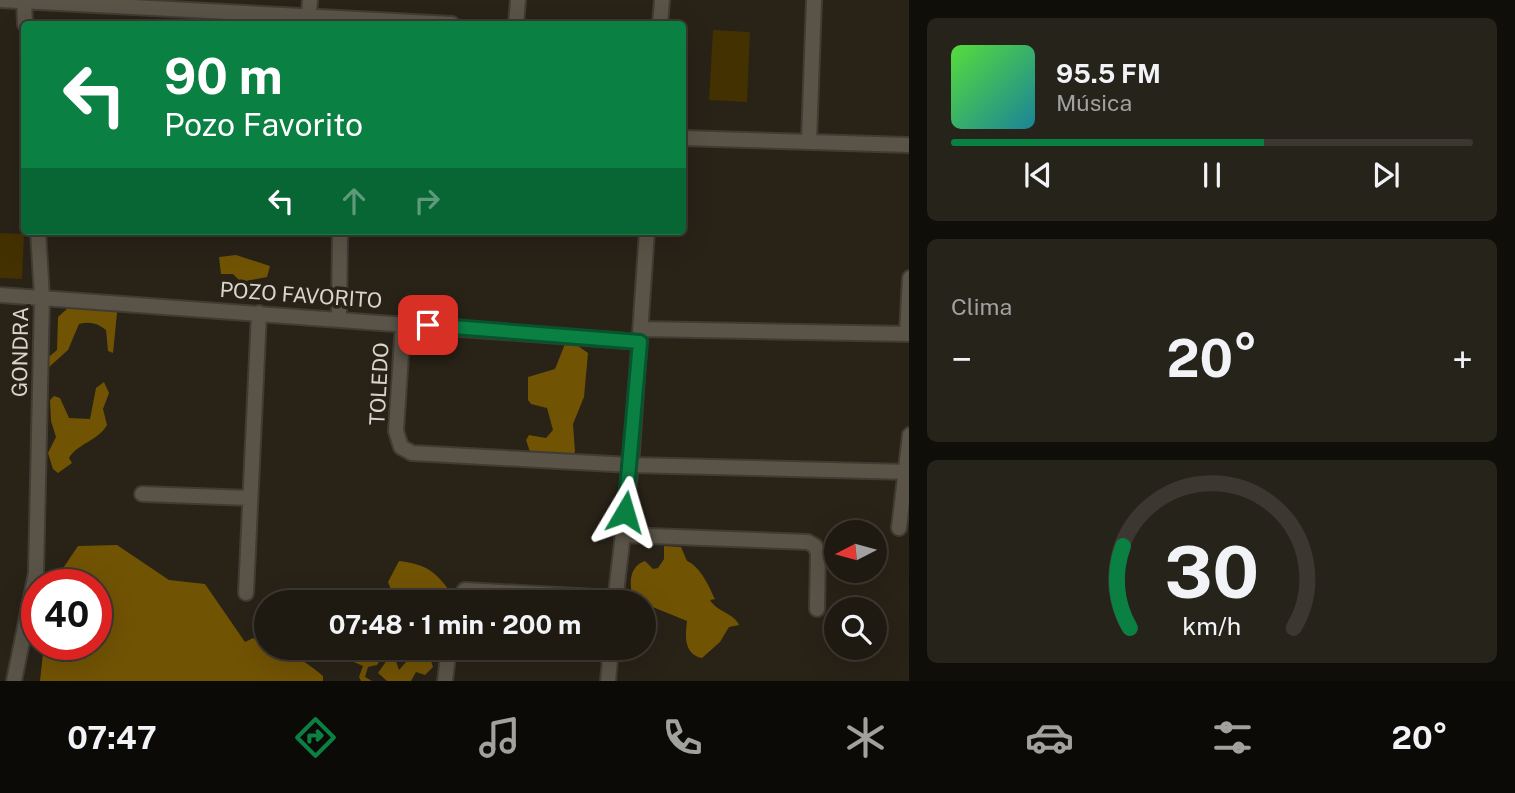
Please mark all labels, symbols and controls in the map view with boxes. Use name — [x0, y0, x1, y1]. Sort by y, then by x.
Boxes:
text: 90 m — [164, 47, 283, 105]
icon: left — [49, 49, 140, 140]
text: 95.5 FM — [1056, 58, 1161, 89]
text: Música — [1056, 89, 1132, 116]
text: Pozo Favorito — [164, 106, 363, 143]
icon: previous — [1019, 156, 1057, 194]
icon: pause — [1193, 156, 1231, 194]
icon: next — [1367, 156, 1405, 194]
icon: left — [262, 182, 300, 220]
icon: ahead — [335, 182, 373, 220]
icon: right — [408, 182, 446, 220]
street label: POZO FAVORITO — [219, 277, 383, 313]
text: Clima — [951, 293, 1012, 320]
pin — [398, 295, 458, 355]
icon: arrive — [409, 306, 447, 344]
street label: GONDRA — [7, 307, 33, 397]
text: 20° — [1166, 328, 1258, 389]
text: − — [951, 337, 972, 382]
text: + — [1452, 337, 1473, 382]
street label: TOLEDO — [364, 342, 394, 426]
position arrow — [588, 475, 662, 549]
north arrow — [824, 520, 887, 583]
map controls — [824, 520, 887, 660]
text: 30 — [1164, 529, 1260, 614]
speed limit sign: 40 — [21, 569, 112, 660]
button: search — [824, 597, 887, 660]
text: 07:48 · 1 min · 200 m — [329, 609, 581, 640]
text: km/h — [1183, 610, 1241, 640]
icon: directions — [291, 713, 340, 762]
icon: music — [475, 713, 524, 762]
icon: phone — [658, 713, 707, 762]
icon: climate — [841, 713, 890, 762]
icon: car — [1025, 713, 1074, 762]
icon: filters — [1208, 713, 1257, 762]
text: 07:47 — [67, 719, 157, 756]
text: 20° — [1392, 719, 1448, 756]

